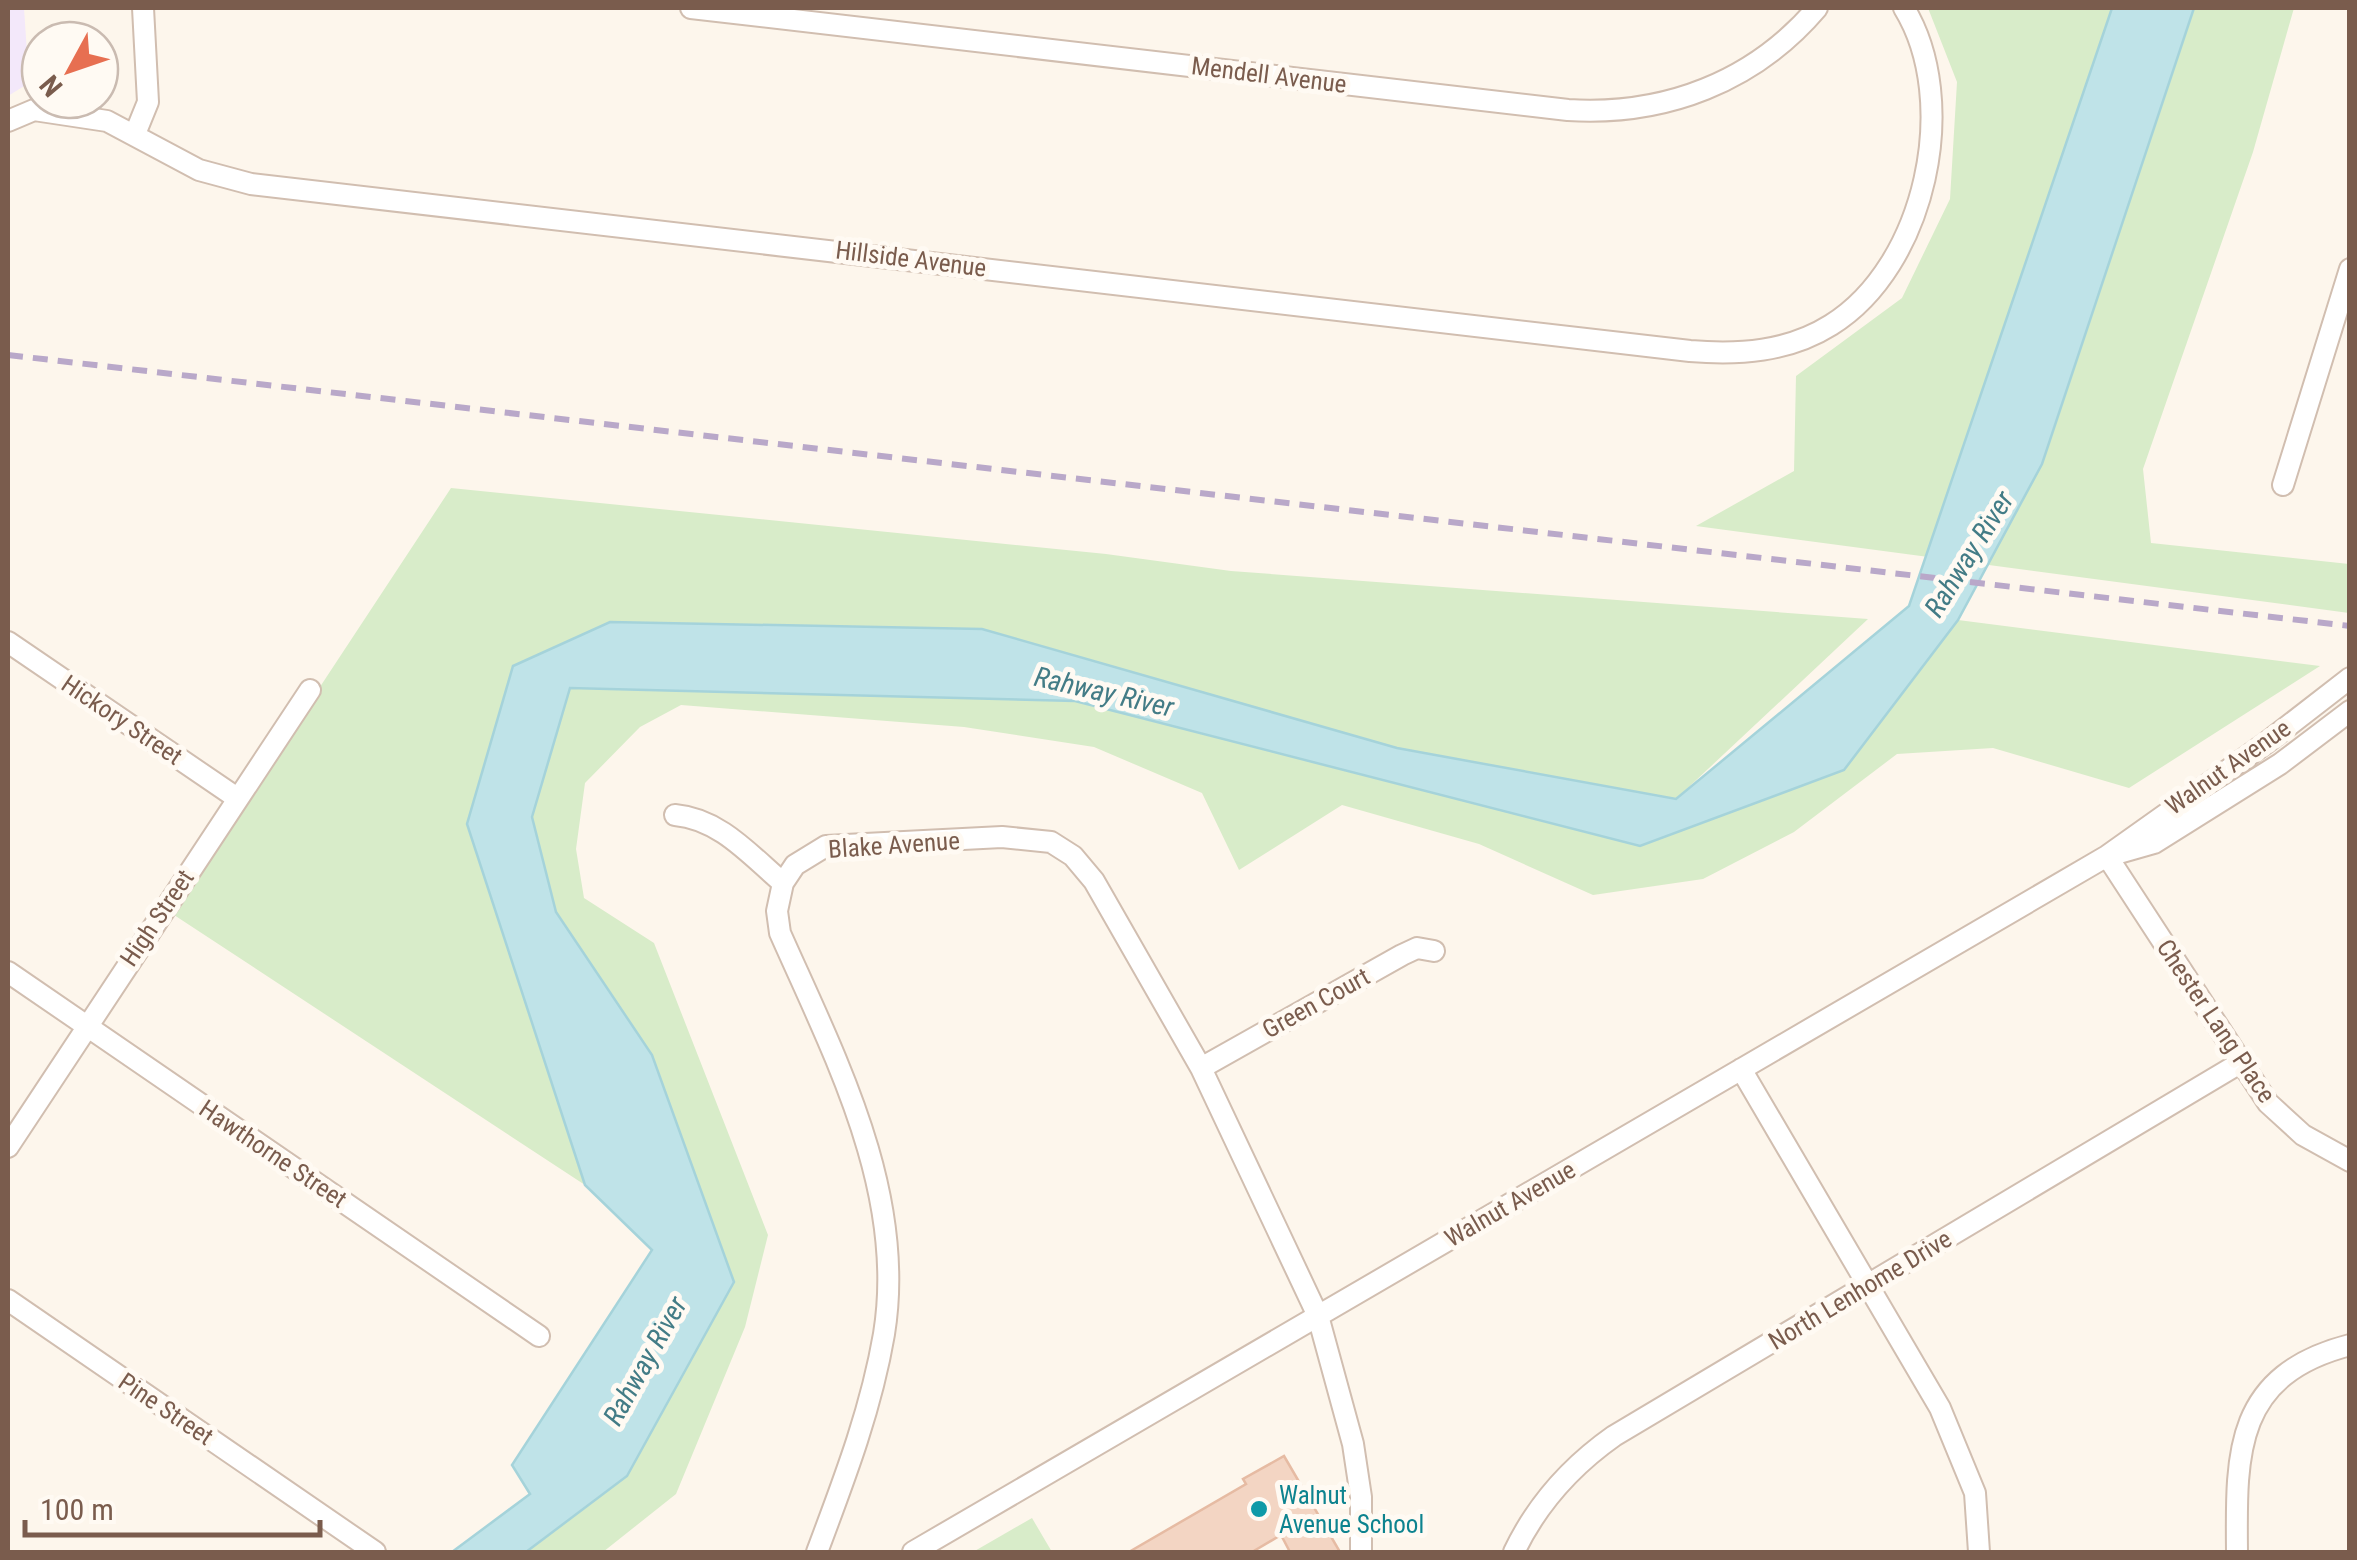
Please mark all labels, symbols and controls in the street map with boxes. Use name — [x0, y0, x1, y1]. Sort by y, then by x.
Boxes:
north arrow — [20, 20, 120, 120]
street label: Mendell Avenue — [1190, 51, 1348, 99]
text: N — [33, 69, 69, 103]
street label: Hillside Avenue — [834, 235, 988, 283]
water label: Rahway River — [1917, 485, 2021, 623]
water label: Rahway River — [1031, 660, 1177, 724]
street label: Hickory Street — [56, 669, 188, 771]
street label: Walnut Avenue — [2160, 713, 2296, 821]
street label: Blake Avenue — [827, 826, 961, 864]
street label: High Street — [114, 864, 200, 972]
street label: Chester Lang Place — [2151, 934, 2281, 1108]
street label: Green Court — [1257, 962, 1375, 1044]
street label: Hawthorne Street — [194, 1094, 352, 1214]
street label: Walnut Avenue — [1440, 1155, 1580, 1253]
street label: North Lenhome Drive — [1763, 1224, 1957, 1356]
water label: Rahway River — [596, 1290, 694, 1431]
street label: Pine Street — [113, 1367, 219, 1451]
scale bar — [25, 1475, 320, 1537]
place label: Walnut Avenue School — [1279, 1481, 1424, 1539]
text: 100 m — [40, 1492, 114, 1527]
marker: Walnut Avenue School — [1248, 1498, 1270, 1520]

